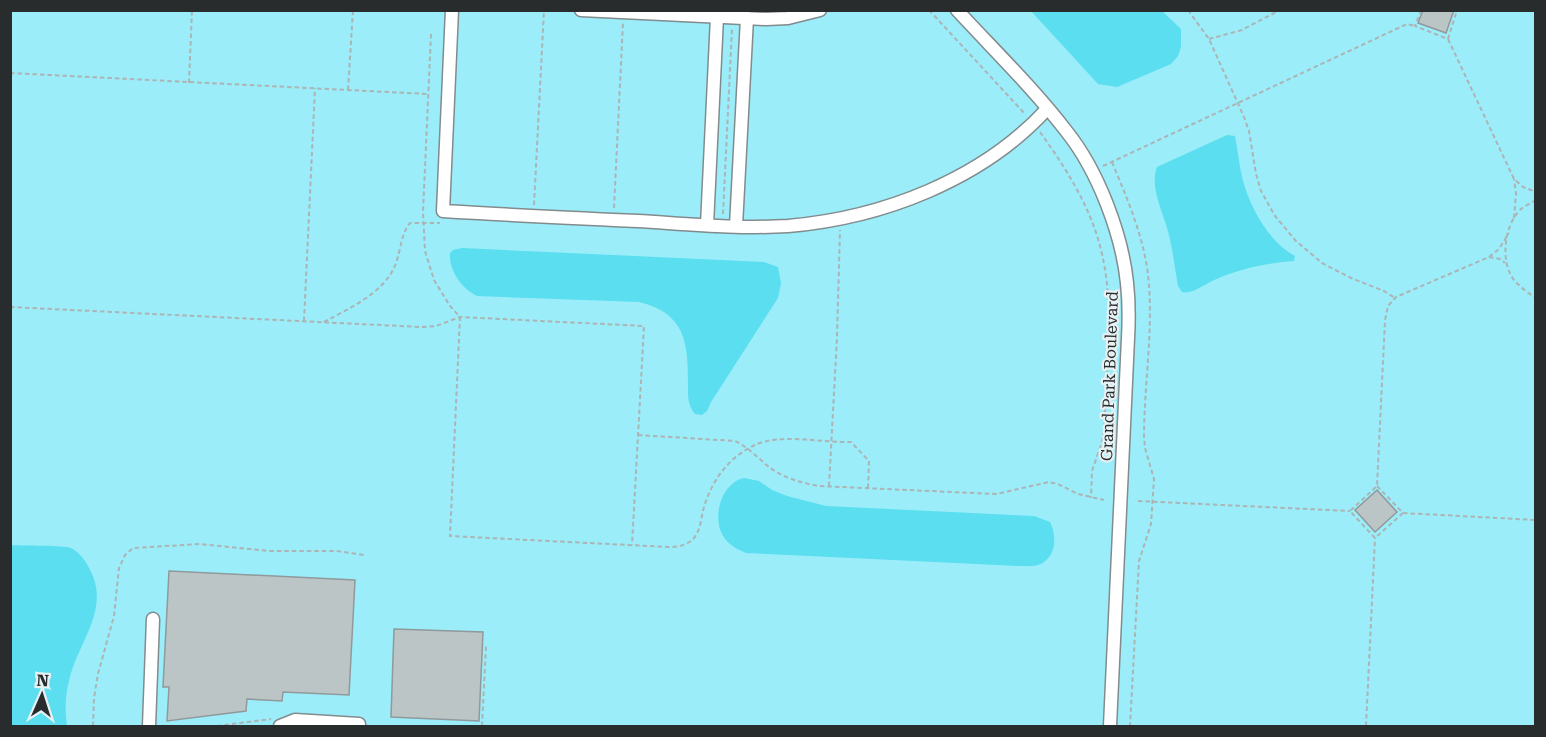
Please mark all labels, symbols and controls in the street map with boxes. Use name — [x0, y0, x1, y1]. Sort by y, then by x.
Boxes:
street label: Grand Park Boulevard — [1097, 291, 1122, 461]
north arrow — [12, 665, 72, 725]
text: N — [36, 671, 49, 690]

